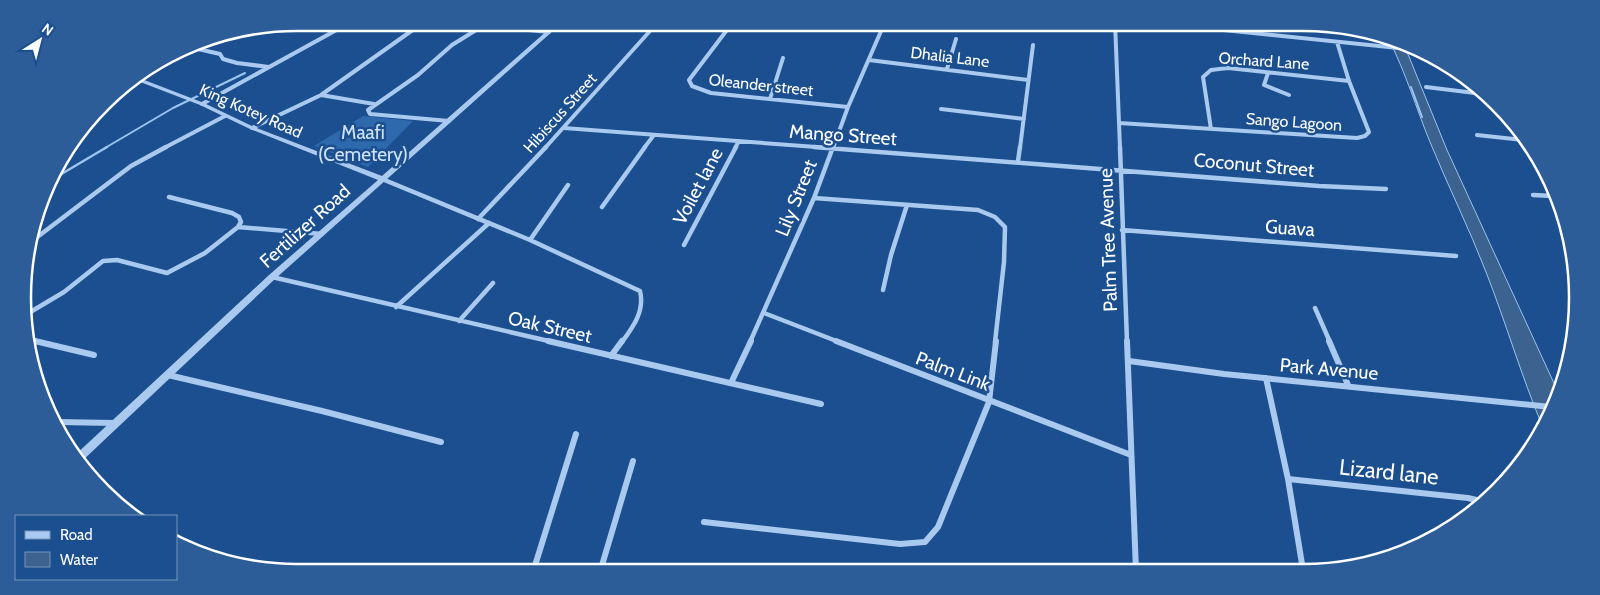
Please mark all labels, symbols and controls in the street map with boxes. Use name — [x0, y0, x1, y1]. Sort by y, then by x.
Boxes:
north arrow — [15, 15, 65, 65]
text: N — [38, 19, 57, 40]
street label: Dhalia Lane — [910, 43, 990, 71]
street label: Orchard Lane — [1218, 48, 1310, 74]
street label: Hibiscus Street — [519, 69, 601, 157]
street label: Oleander street — [708, 70, 815, 100]
street label: King Kotey Road — [197, 80, 305, 142]
street label: Sango Lagoon — [1245, 109, 1343, 135]
street label: Mango Street — [788, 120, 898, 150]
park label: Maafi (Cemetery) — [318, 121, 408, 166]
street label: Voilet lane — [668, 143, 728, 228]
street label: Coconut Street — [1193, 148, 1316, 182]
street label: Lily Street — [770, 156, 822, 240]
street label: Palm Tree Avenue — [1094, 168, 1122, 312]
street label: Fertilizer Road — [255, 179, 355, 273]
street label: Guava — [1264, 215, 1316, 241]
street label: Oak Street — [506, 306, 595, 348]
street label: Palm Link — [913, 346, 994, 396]
street label: Park Avenue — [1279, 353, 1379, 385]
street label: Lizard lane — [1338, 453, 1440, 491]
legend — [15, 515, 178, 580]
text: Road — [60, 526, 93, 544]
text: Water — [60, 551, 98, 569]

